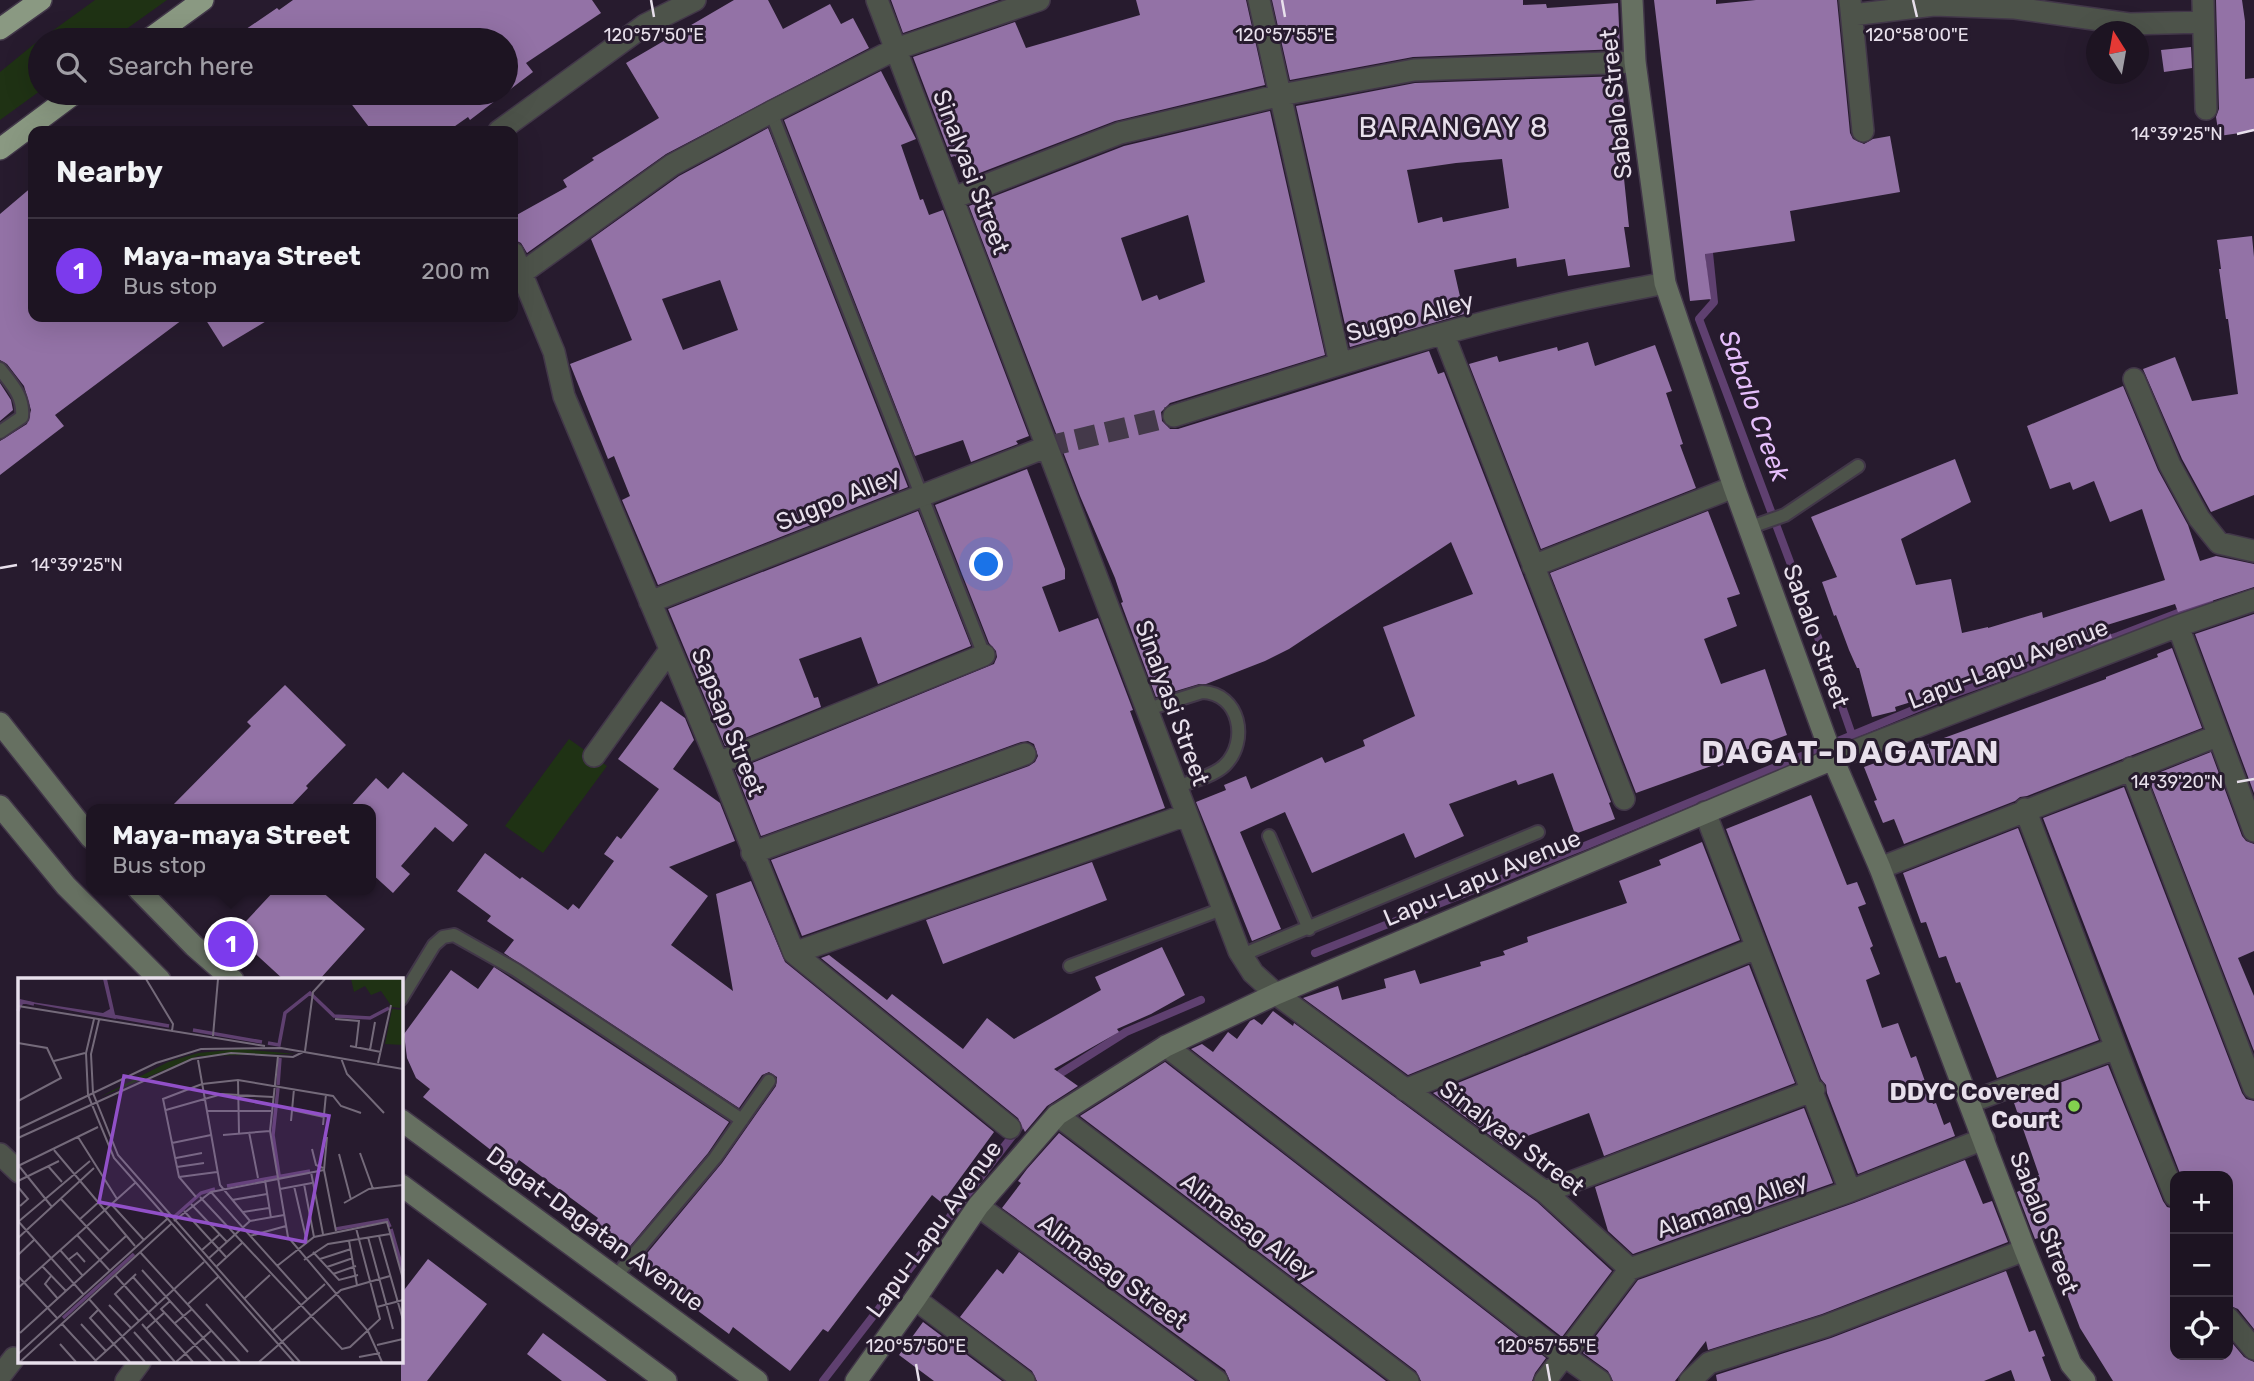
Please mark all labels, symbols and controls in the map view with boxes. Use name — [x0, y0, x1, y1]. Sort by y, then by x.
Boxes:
north arrow — [2086, 21, 2149, 84]
text: 120°57'50"E — [604, 24, 704, 46]
text: 120°57'55"E — [1235, 24, 1335, 46]
text: 120°58'00"E — [1865, 24, 1969, 46]
search box — [28, 28, 518, 105]
street label: Sabalo Street — [1594, 28, 1638, 180]
icon: search — [52, 48, 90, 86]
text: Search here — [108, 51, 254, 82]
street label: Sinalyasi Street — [927, 86, 1015, 258]
district label: BARANGAY 8 — [1358, 111, 1550, 144]
text: 14°39'25"N — [2131, 123, 2223, 145]
text: Nearby — [56, 154, 163, 190]
text: Maya-maya Street — [123, 241, 361, 272]
text: 1 — [73, 257, 85, 285]
text: 200 m — [421, 257, 490, 285]
text: Bus stop — [123, 272, 217, 300]
street label: Sugpo Alley — [1343, 287, 1477, 347]
water label: Sabalo Creek — [1712, 326, 1796, 487]
street label: Sugpo Alley — [772, 461, 904, 537]
your location — [969, 547, 1003, 581]
text: 14°39'25"N — [31, 554, 123, 576]
street label: Sabalo Street — [1777, 560, 1855, 712]
street label: Lapu-Lapu Avenue — [1904, 613, 2112, 715]
street label: Sinalyasi Street — [1129, 617, 1215, 789]
street label: Sapsap Street — [686, 644, 770, 800]
district label: DAGAT-DAGATAN — [1701, 733, 2001, 771]
text: 14°39'20"N — [2131, 771, 2223, 793]
popup — [86, 804, 376, 895]
text: Maya-maya Street — [112, 820, 350, 851]
street label: Lapu-Lapu Avenue — [1379, 824, 1585, 932]
text: Bus stop — [112, 851, 206, 879]
pin: 1 — [208, 918, 254, 970]
inset map — [18, 978, 402, 1364]
street label: Sinalyasi Street — [1434, 1075, 1590, 1201]
place label: DDYC Covered Court — [1890, 1078, 2060, 1134]
marker: DDYC Covered Court — [2066, 1098, 2082, 1114]
street label: Lapu-Lapu Avenue — [860, 1135, 1008, 1323]
street label: Dagat-Dagatan Avenue — [481, 1141, 709, 1317]
street label: Sabalo Street — [2004, 1148, 2084, 1298]
street label: Alamang Alley — [1653, 1166, 1811, 1244]
street label: Alimasag Alley — [1175, 1167, 1321, 1287]
map controls — [2170, 1171, 2233, 1360]
button: + — [2170, 1171, 2233, 1234]
street label: Alimasag Street — [1033, 1209, 1193, 1335]
button: − — [2170, 1234, 2233, 1297]
button: locate — [2170, 1297, 2233, 1360]
text: 120°57'50"E — [866, 1335, 966, 1357]
text: 120°57'55"E — [1497, 1335, 1597, 1357]

